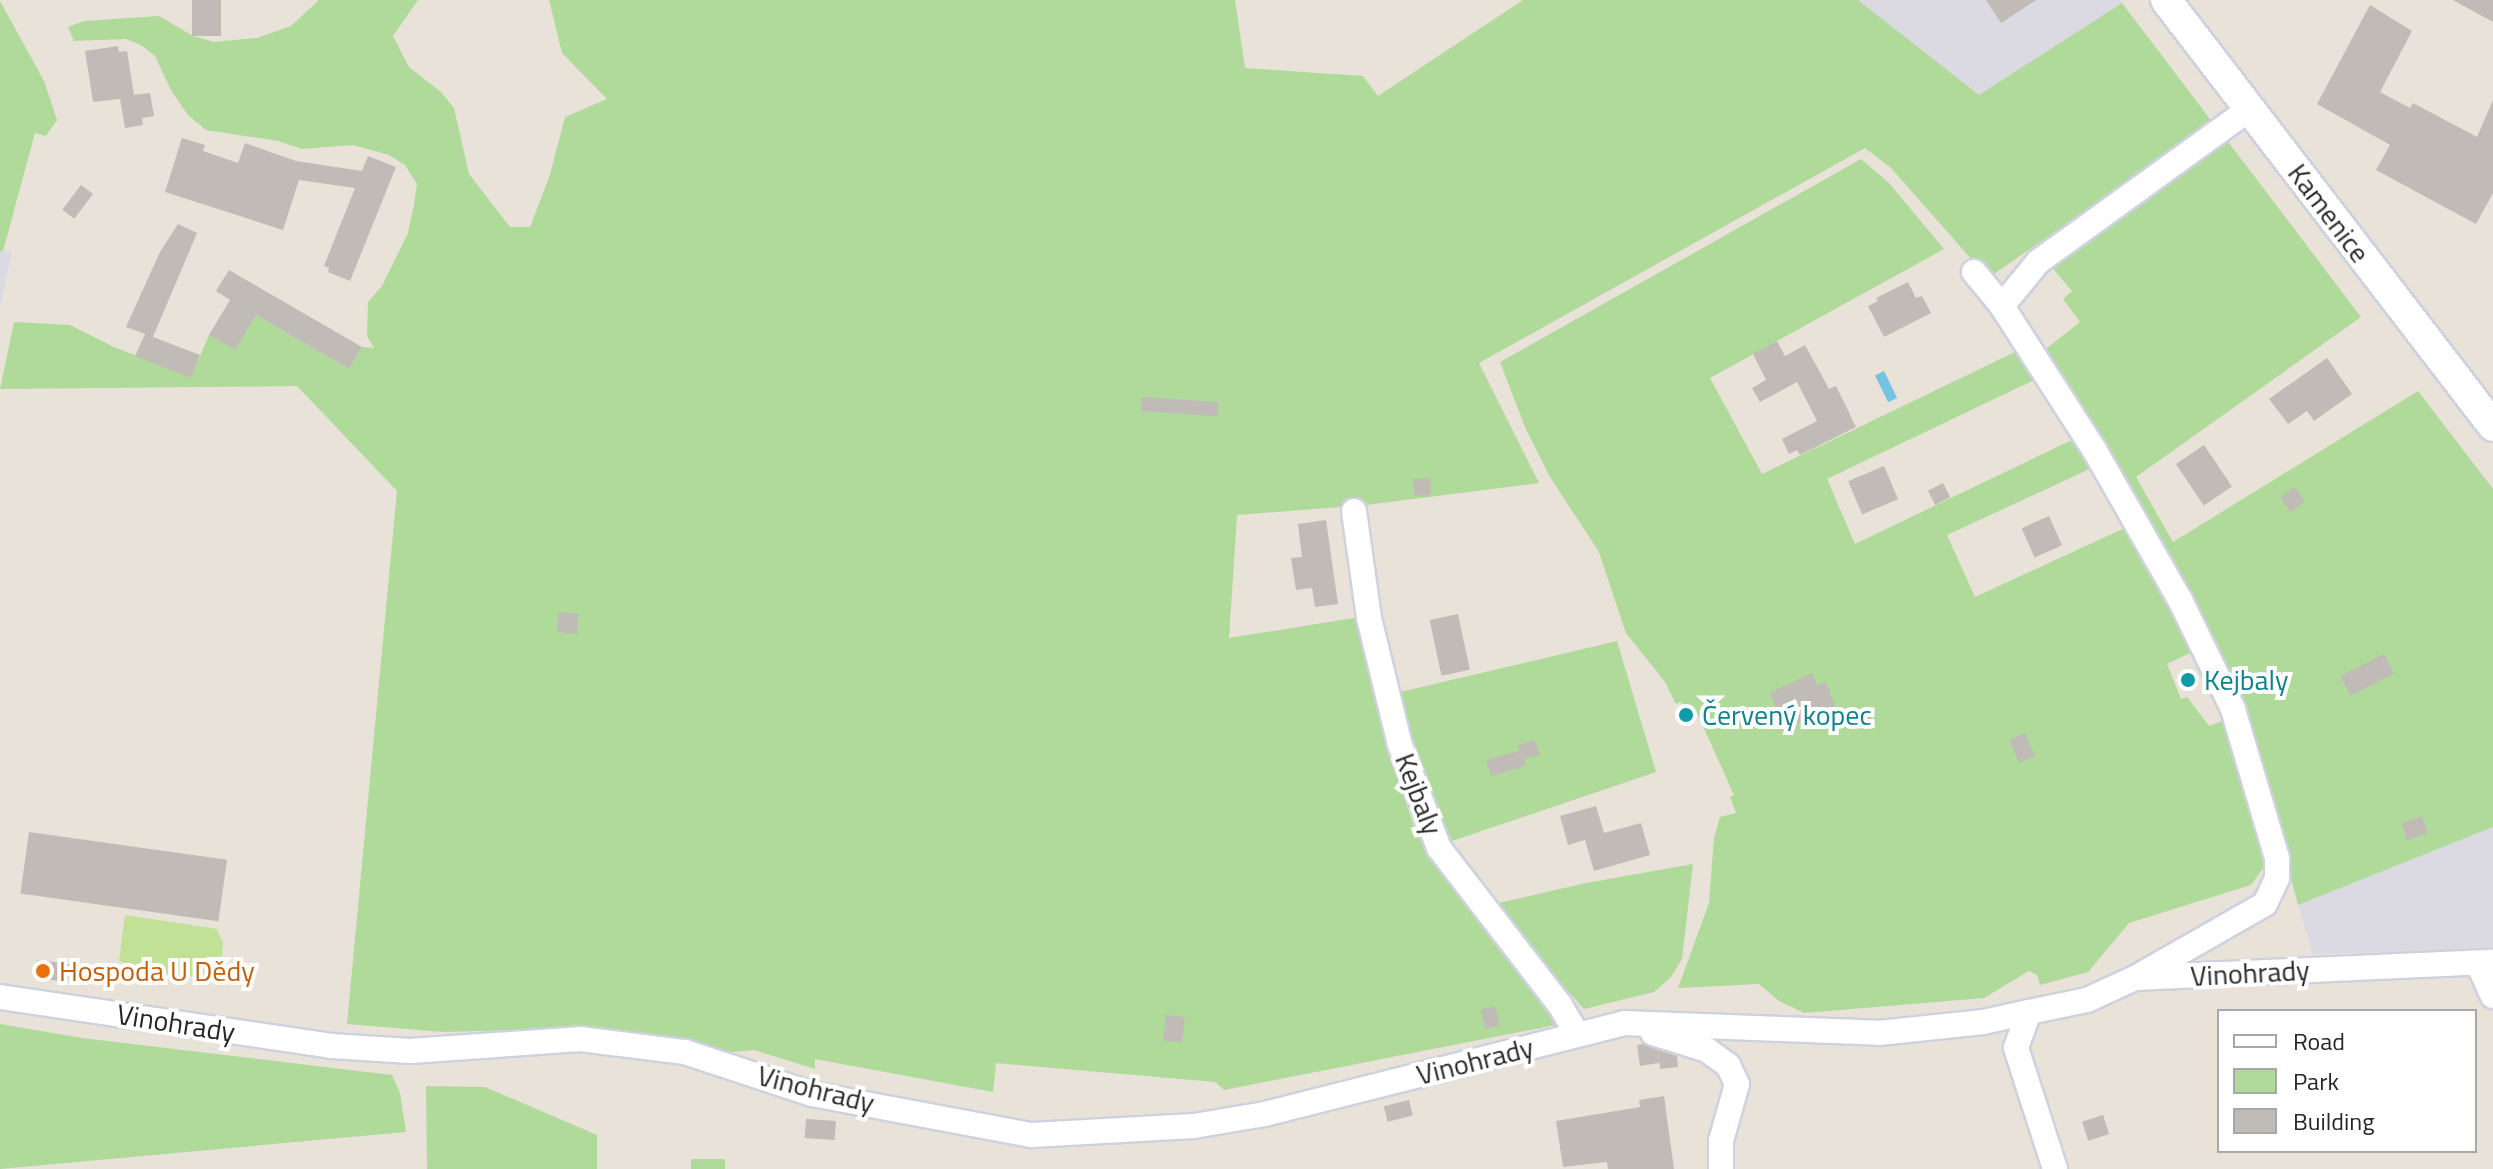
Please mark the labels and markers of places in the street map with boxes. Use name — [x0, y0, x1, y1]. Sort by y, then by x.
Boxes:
place label: Kejbaly — [2204, 663, 2289, 697]
marker: Kejbaly — [2179, 671, 2197, 689]
place label: Červený kopec — [1702, 698, 1872, 732]
marker: Červený kopec — [1677, 706, 1695, 724]
place label: Hospoda U Dědy — [59, 954, 255, 988]
marker: Hospoda U Dědy — [34, 962, 52, 980]

